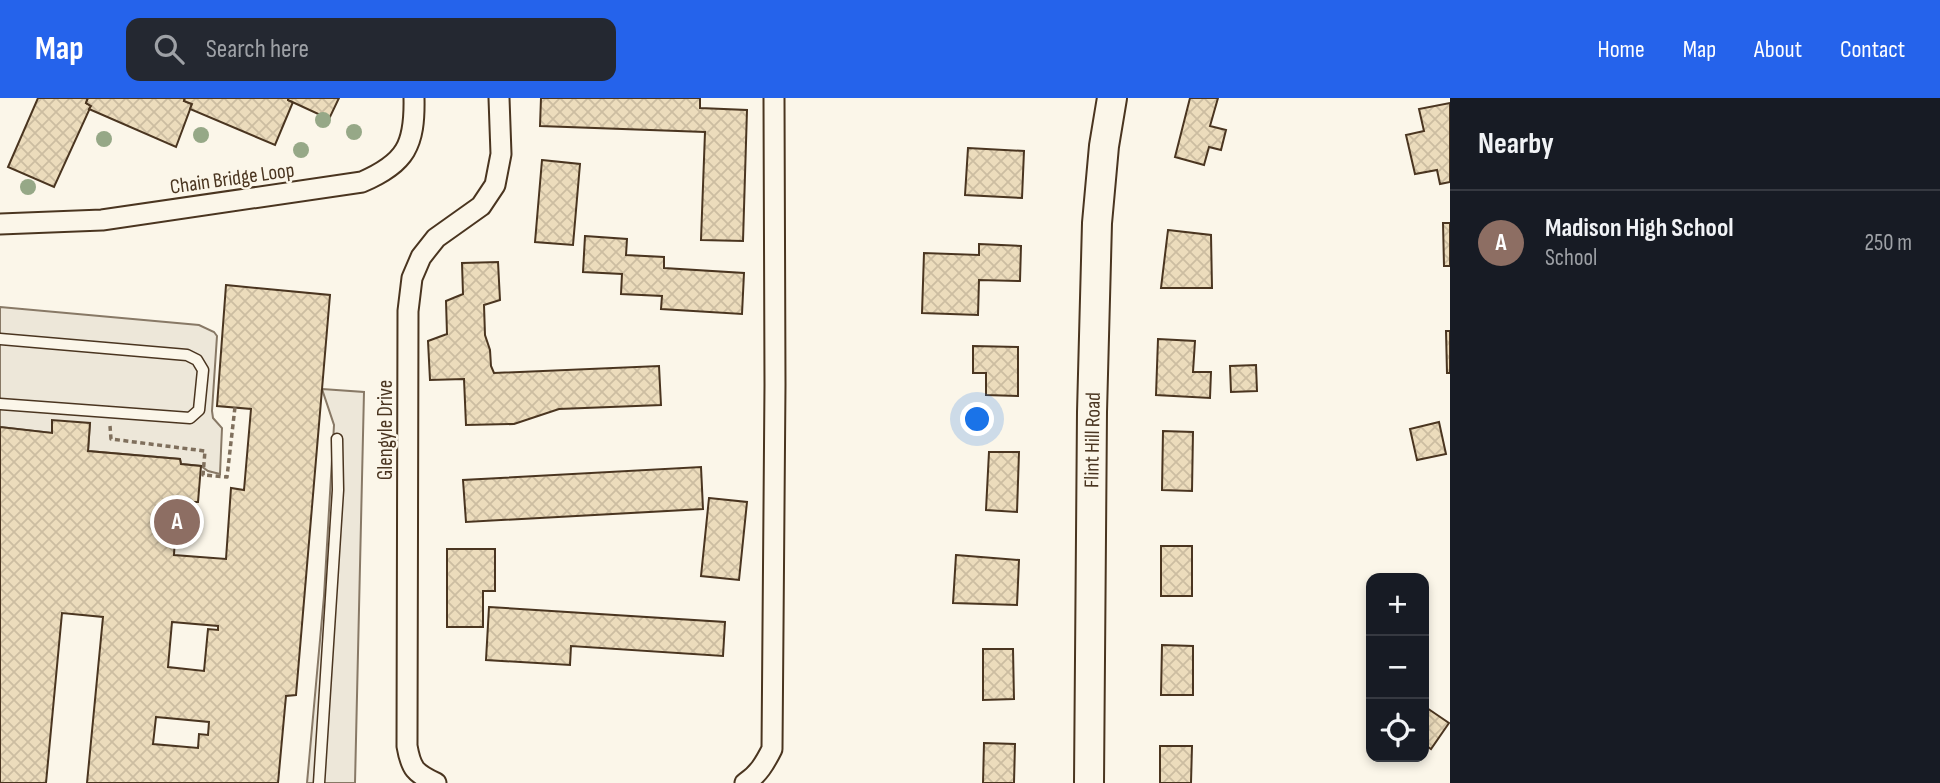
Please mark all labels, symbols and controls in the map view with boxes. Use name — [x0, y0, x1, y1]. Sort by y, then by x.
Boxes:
search box — [126, 18, 616, 81]
text: Map — [35, 29, 84, 69]
icon: search — [150, 30, 188, 68]
text: Search here — [206, 34, 309, 65]
text: Home — [1597, 35, 1645, 64]
text: Map — [1683, 35, 1716, 64]
text: About — [1754, 35, 1802, 64]
text: Contact — [1840, 35, 1905, 64]
text: Nearby — [1478, 126, 1554, 162]
street label: Chain Bridge Loop — [168, 157, 296, 200]
text: Madison High School — [1545, 213, 1734, 244]
text: A — [1496, 229, 1506, 257]
text: 250 m — [1865, 229, 1912, 257]
text: School — [1545, 244, 1597, 272]
street label: Glengyle Drive — [373, 380, 398, 480]
street label: Flint Hill Road — [1079, 392, 1106, 488]
your location — [960, 402, 994, 436]
pin: A — [154, 496, 200, 548]
map controls — [1366, 573, 1429, 762]
button: + — [1366, 573, 1429, 636]
button: − — [1366, 636, 1429, 699]
button: locate — [1366, 699, 1429, 762]

